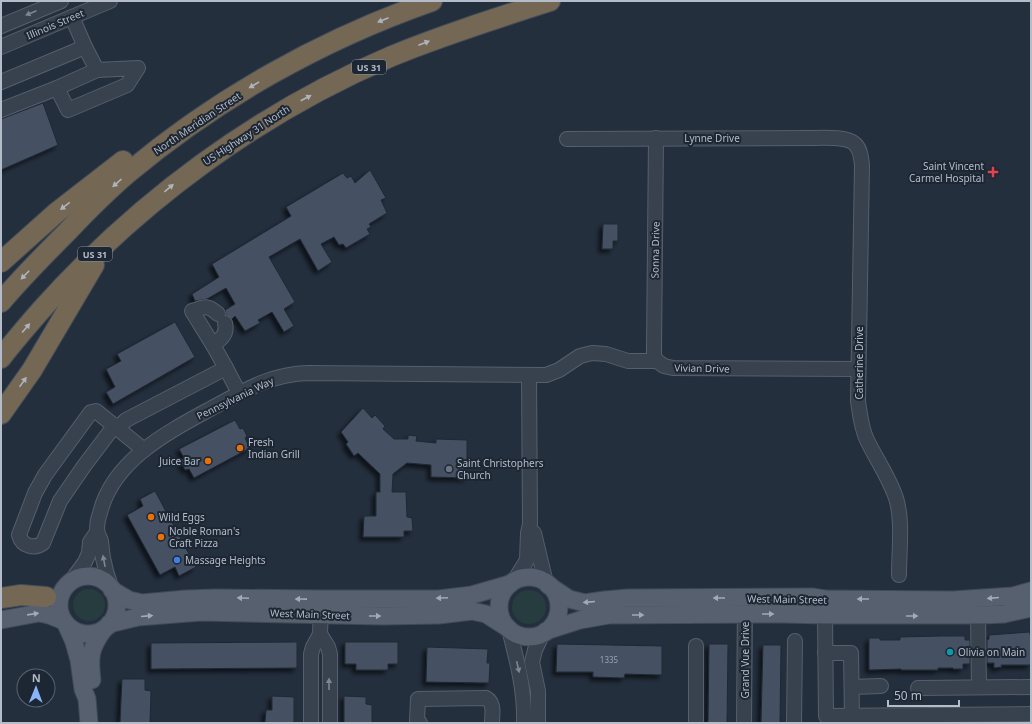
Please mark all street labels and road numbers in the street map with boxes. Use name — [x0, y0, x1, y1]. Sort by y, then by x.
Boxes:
street label: Illinois Street — [24, 5, 86, 42]
road number: US 31 — [352, 60, 386, 74]
street label: North Meridian Street — [151, 88, 244, 158]
street label: US Highway 31 North — [200, 102, 292, 168]
street label: Lynne Drive — [684, 131, 740, 145]
street label: Sonna Drive — [648, 221, 663, 279]
road number: US 31 — [78, 247, 112, 261]
street label: Catherine Drive — [852, 326, 866, 400]
street label: Vivian Drive — [674, 361, 730, 375]
street label: Pennsylvania Way — [194, 373, 277, 423]
street label: West Main Street — [747, 591, 827, 607]
street label: West Main Street — [270, 606, 350, 622]
street label: Grand Vue Drive — [738, 621, 752, 698]

